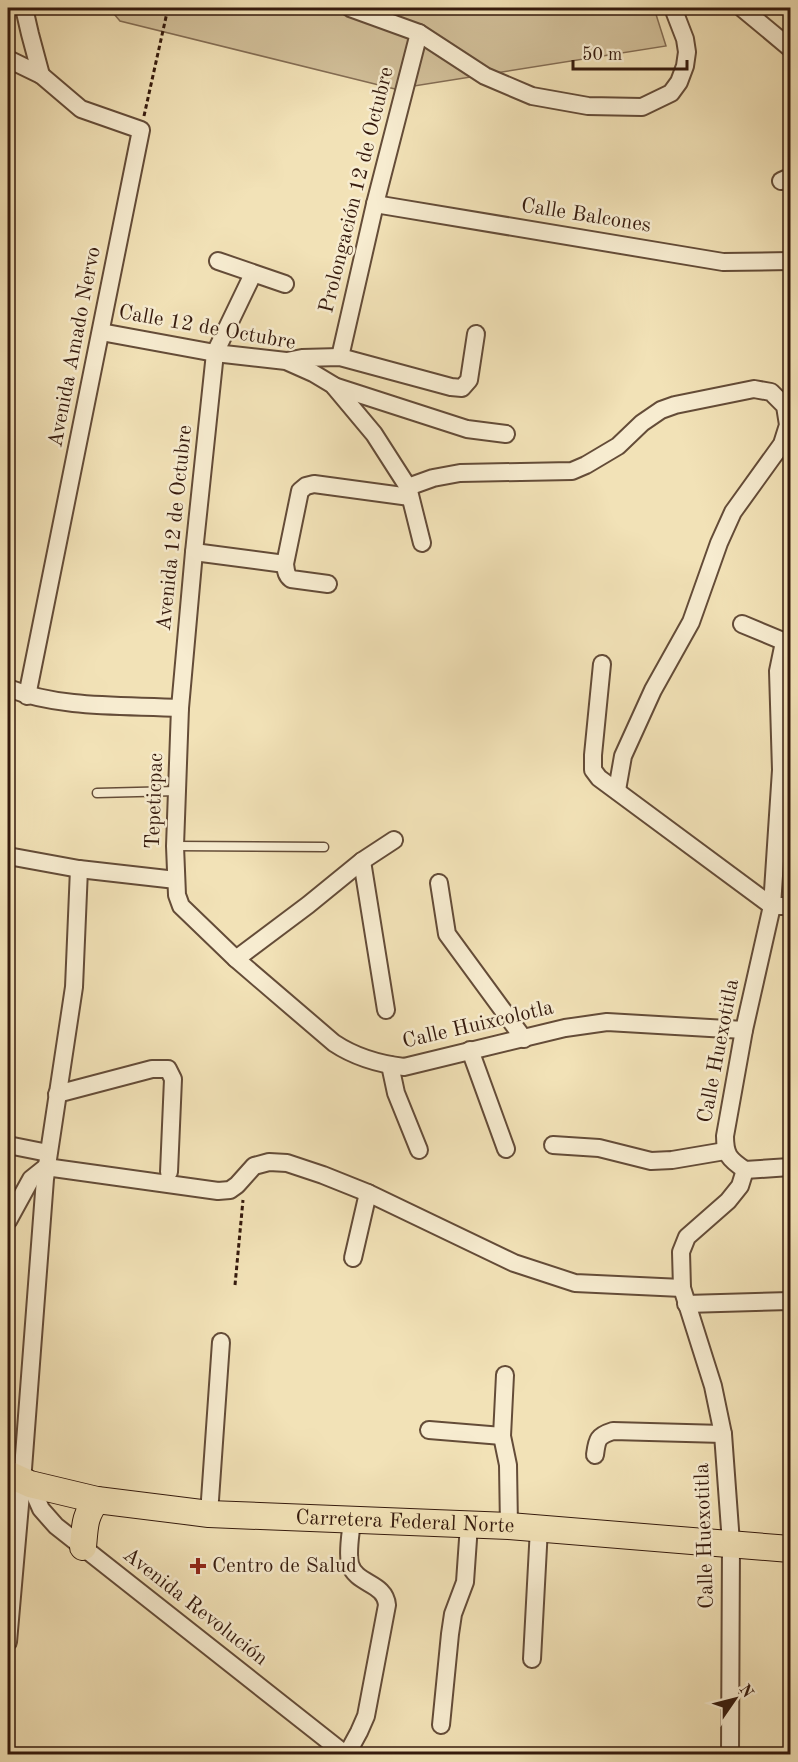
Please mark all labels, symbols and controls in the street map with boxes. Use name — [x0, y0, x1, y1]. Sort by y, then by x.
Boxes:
scale bar — [573, 33, 687, 71]
text: 50 m — [582, 46, 622, 64]
street label: Prolongación 12 de Octubre — [316, 65, 398, 315]
street label: Calle Balcones — [519, 195, 653, 237]
street label: Avenida Amado Nervo — [45, 245, 105, 449]
street label: Calle 12 de Octubre — [117, 302, 297, 354]
street label: Avenida 12 de Octubre — [154, 424, 196, 632]
street label: Tepeticpac — [143, 752, 167, 850]
street label: Calle Huexotitla — [695, 977, 743, 1125]
street label: Calle Huixcolotla — [400, 997, 556, 1053]
street label: Calle Huexotitla — [692, 1463, 718, 1609]
street label: Carretera Federal Norte — [295, 1507, 515, 1537]
street label: Avenida Revolución — [119, 1544, 271, 1670]
place label: Centro de Salud — [212, 1556, 357, 1577]
marker: Centro de Salud — [189, 1557, 207, 1575]
north arrow — [705, 1669, 765, 1729]
text: N — [736, 1682, 756, 1702]

